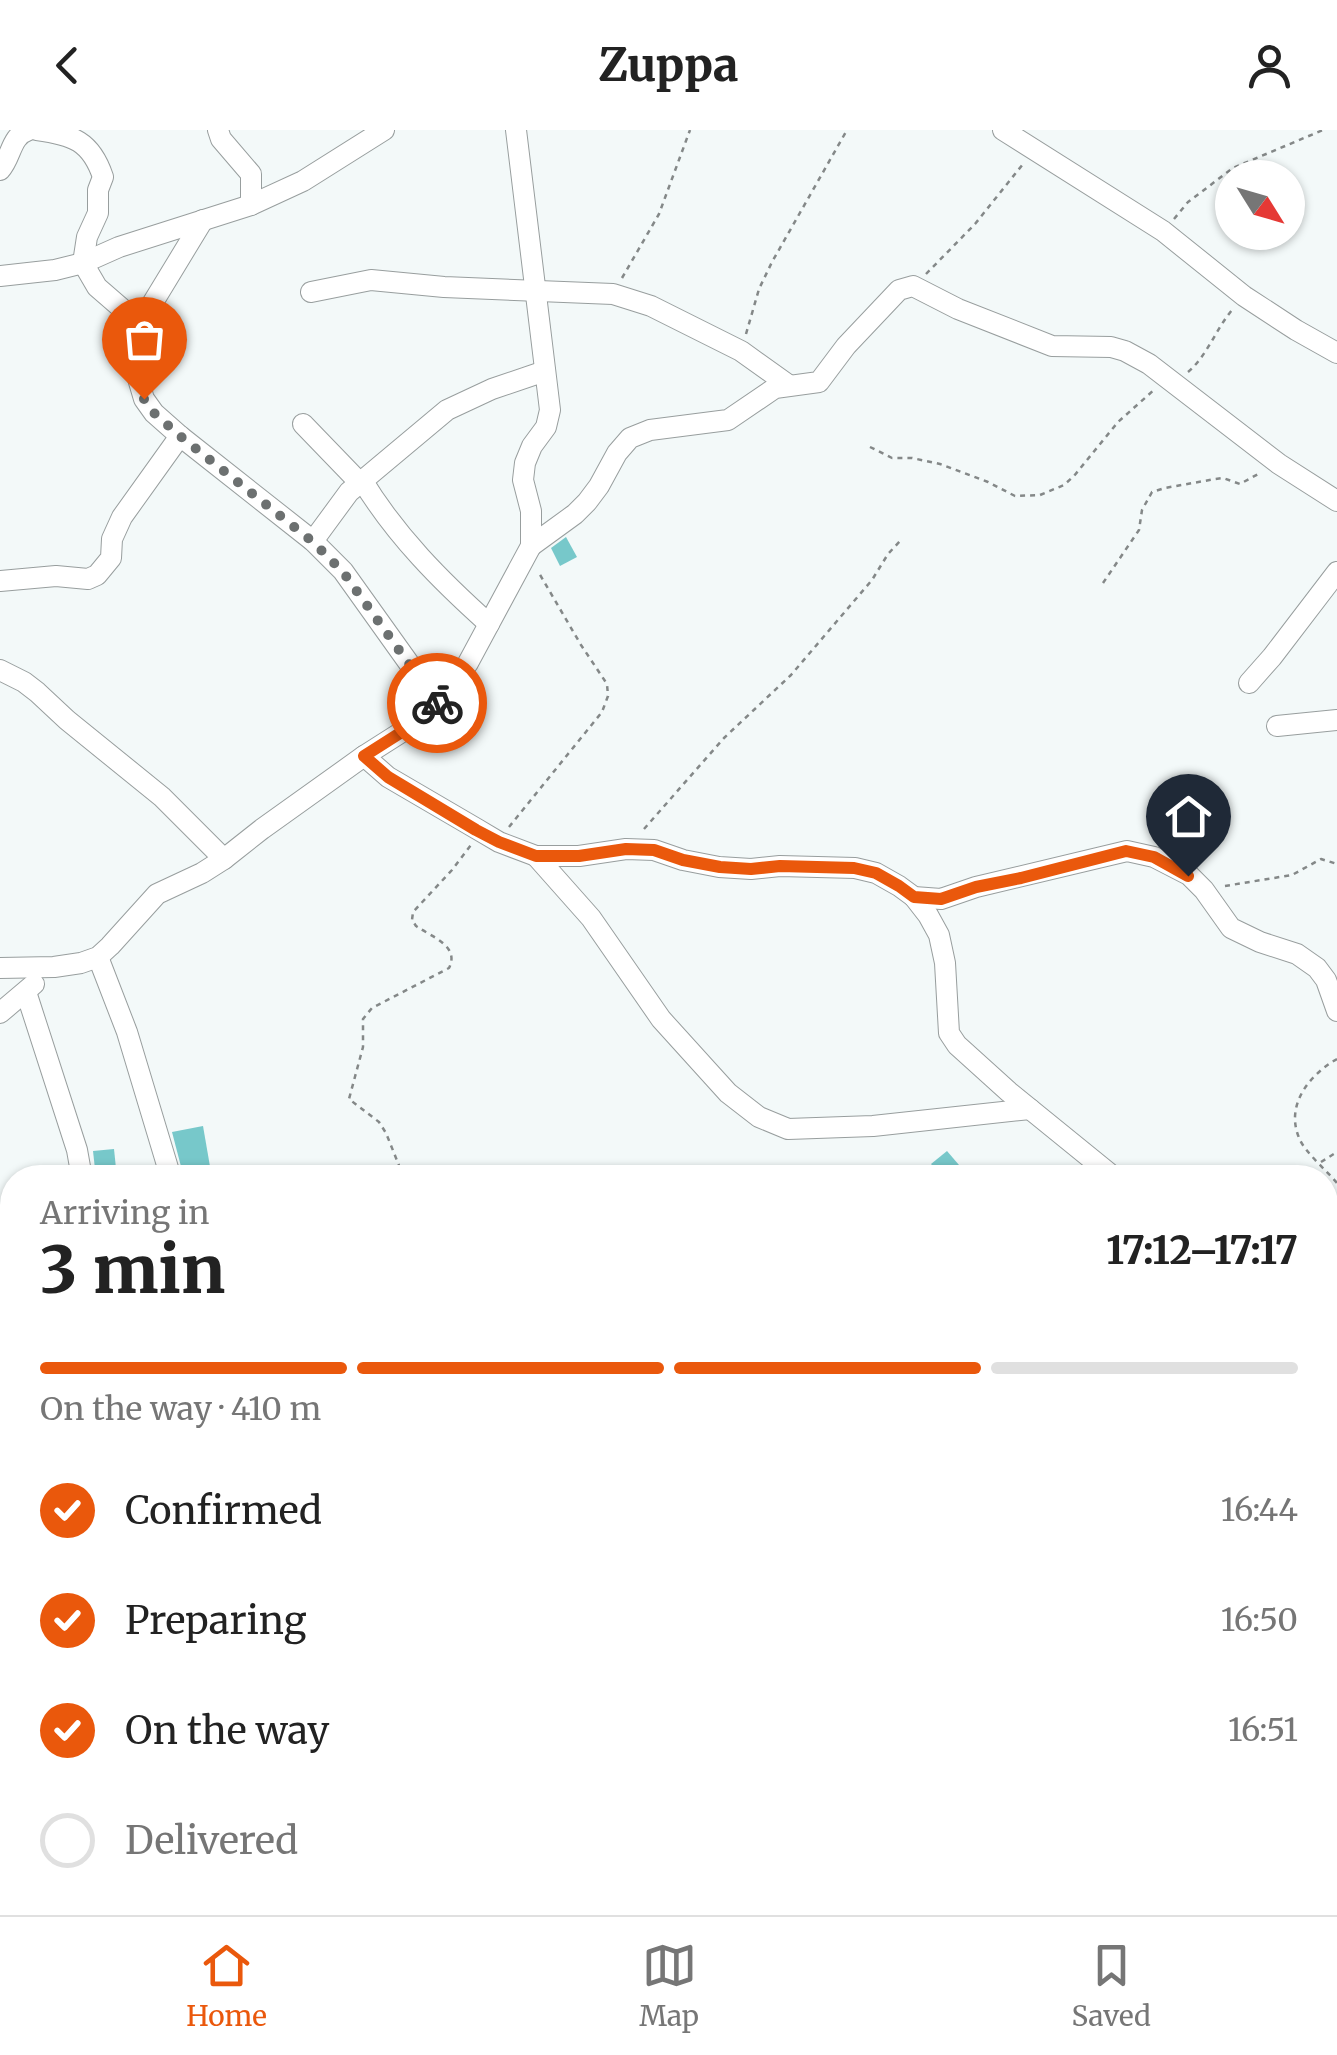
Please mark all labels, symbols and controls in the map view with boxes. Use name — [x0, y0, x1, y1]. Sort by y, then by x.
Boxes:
text: Zuppa — [598, 37, 739, 93]
icon: back — [40, 38, 95, 93]
icon: person — [1242, 38, 1297, 93]
north arrow — [1215, 160, 1305, 250]
map controls — [1215, 160, 1305, 250]
pin — [102, 297, 187, 400]
icon: bag — [117, 312, 172, 367]
courier — [387, 653, 487, 753]
icon: bike — [410, 676, 465, 731]
pin — [1146, 774, 1231, 877]
icon: home — [1161, 789, 1216, 844]
text: Arriving in — [40, 1193, 209, 1233]
text: 17:12–17:17 — [1106, 1227, 1298, 1274]
text: 3 min — [40, 1229, 225, 1311]
text: On the way · 410 m — [40, 1389, 321, 1429]
icon: check — [40, 1483, 95, 1538]
text: Confirmed — [125, 1487, 322, 1534]
text: 16:44 — [1221, 1490, 1298, 1530]
icon: check — [40, 1593, 95, 1648]
text: Preparing — [125, 1597, 307, 1644]
text: 16:50 — [1221, 1600, 1298, 1640]
icon: check — [40, 1703, 95, 1758]
text: On the way — [125, 1707, 329, 1754]
text: 16:51 — [1228, 1710, 1298, 1750]
text: Delivered — [125, 1817, 298, 1864]
tab: Home — [186, 1938, 267, 2034]
tab: Map — [639, 1938, 699, 2034]
tab: Saved — [1071, 1938, 1151, 2034]

